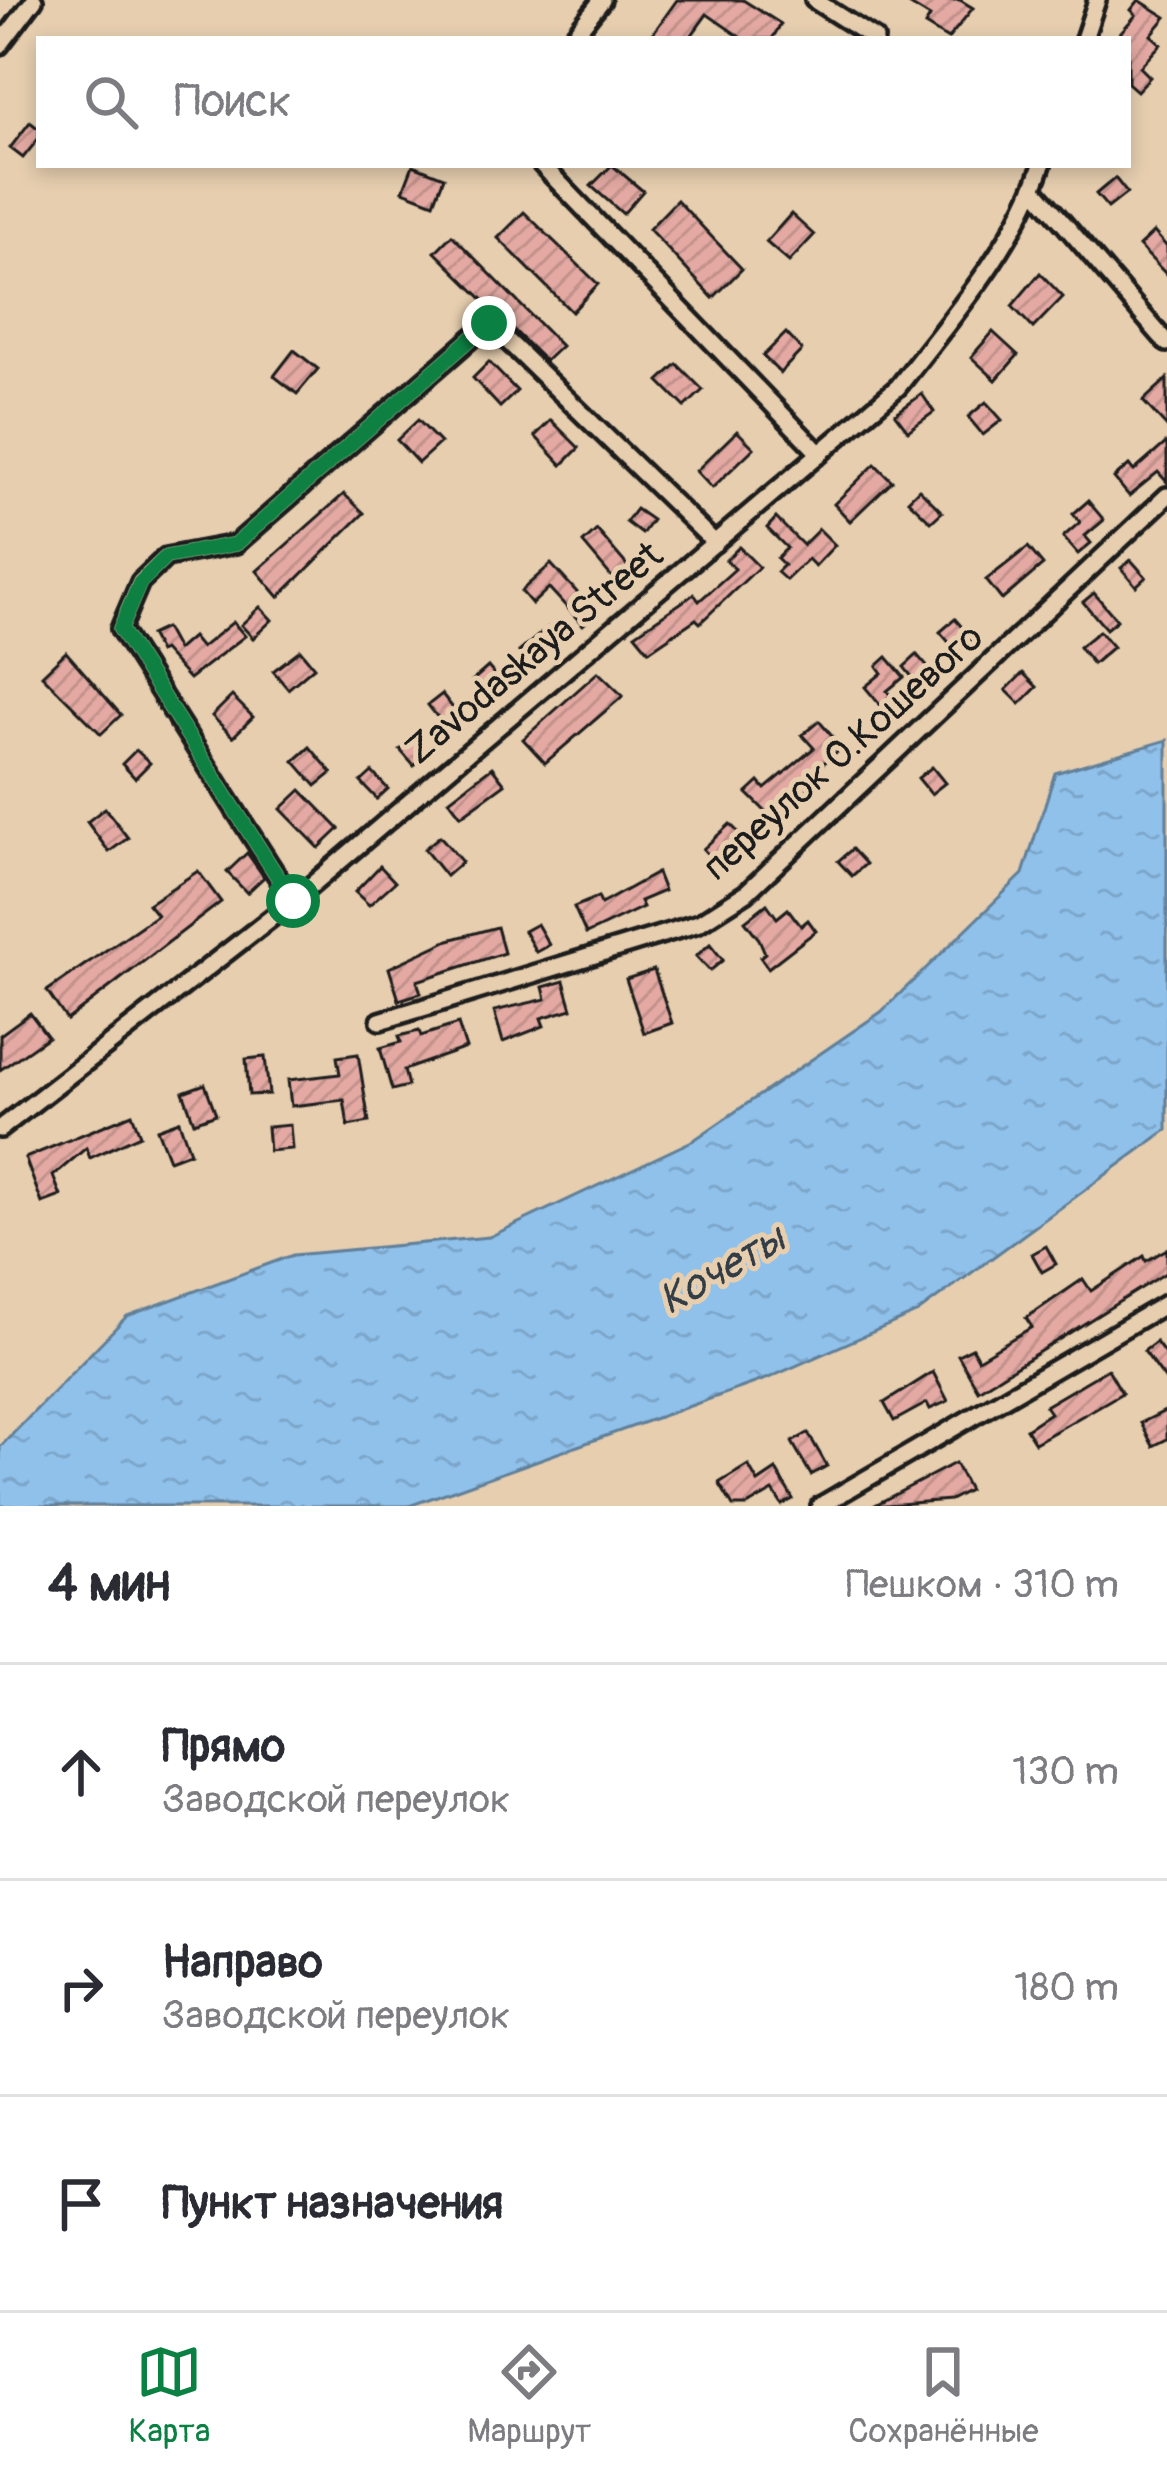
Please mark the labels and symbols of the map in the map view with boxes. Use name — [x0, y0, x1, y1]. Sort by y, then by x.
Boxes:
route end — [462, 296, 516, 350]
street label: Zavodaskaya Street — [395, 531, 673, 775]
street label: переулок О.Кошевого — [692, 613, 994, 891]
route start — [266, 874, 320, 928]
water label: Кочеты — [650, 1212, 797, 1327]

